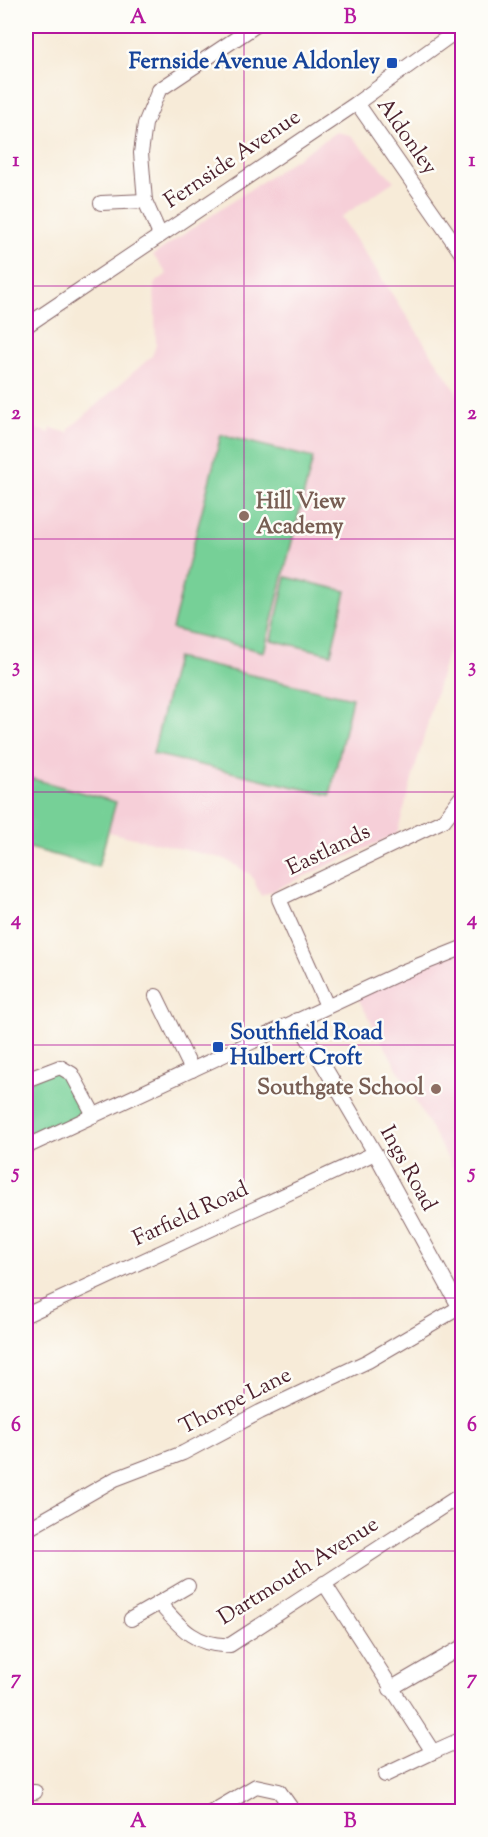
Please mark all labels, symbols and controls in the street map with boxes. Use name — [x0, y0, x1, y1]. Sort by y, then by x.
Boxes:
text: A — [130, 4, 147, 33]
text: B — [344, 4, 357, 33]
place label: Fernside Avenue Aldonley — [129, 47, 380, 79]
marker: Fernside Avenue Aldonley — [385, 56, 399, 70]
street label: Aldonley — [368, 92, 444, 182]
street label: Fernside Avenue — [158, 102, 308, 218]
text: 1 — [13, 147, 20, 176]
text: 1 — [469, 147, 476, 176]
text: 2 — [11, 400, 21, 429]
text: 2 — [467, 400, 477, 429]
place label: Hill View Academy — [256, 487, 346, 544]
marker: Hill View Academy — [237, 509, 251, 523]
text: 3 — [12, 653, 20, 682]
text: 3 — [468, 653, 476, 682]
street label: Eastlands — [282, 817, 376, 885]
text: 4 — [10, 906, 21, 935]
text: 4 — [466, 906, 477, 935]
place label: Southfield Road Hulbert Croft — [230, 1018, 383, 1075]
marker: Southfield Road Hulbert Croft — [211, 1040, 225, 1054]
place label: Southgate School — [257, 1073, 425, 1105]
marker: Southgate School — [429, 1082, 443, 1096]
street label: Ings Road — [370, 1120, 444, 1218]
text: 5 — [11, 1159, 20, 1188]
text: 5 — [467, 1159, 476, 1188]
street label: Farfield Road — [128, 1174, 254, 1256]
street label: Thorpe Lane — [174, 1360, 298, 1444]
text: 6 — [11, 1412, 21, 1441]
text: 6 — [467, 1412, 477, 1441]
street label: Dartmouth Avenue — [212, 1510, 386, 1634]
text: 7 — [11, 1665, 22, 1694]
text: 7 — [467, 1665, 478, 1694]
text: A — [130, 1808, 147, 1837]
text: B — [344, 1808, 357, 1837]

